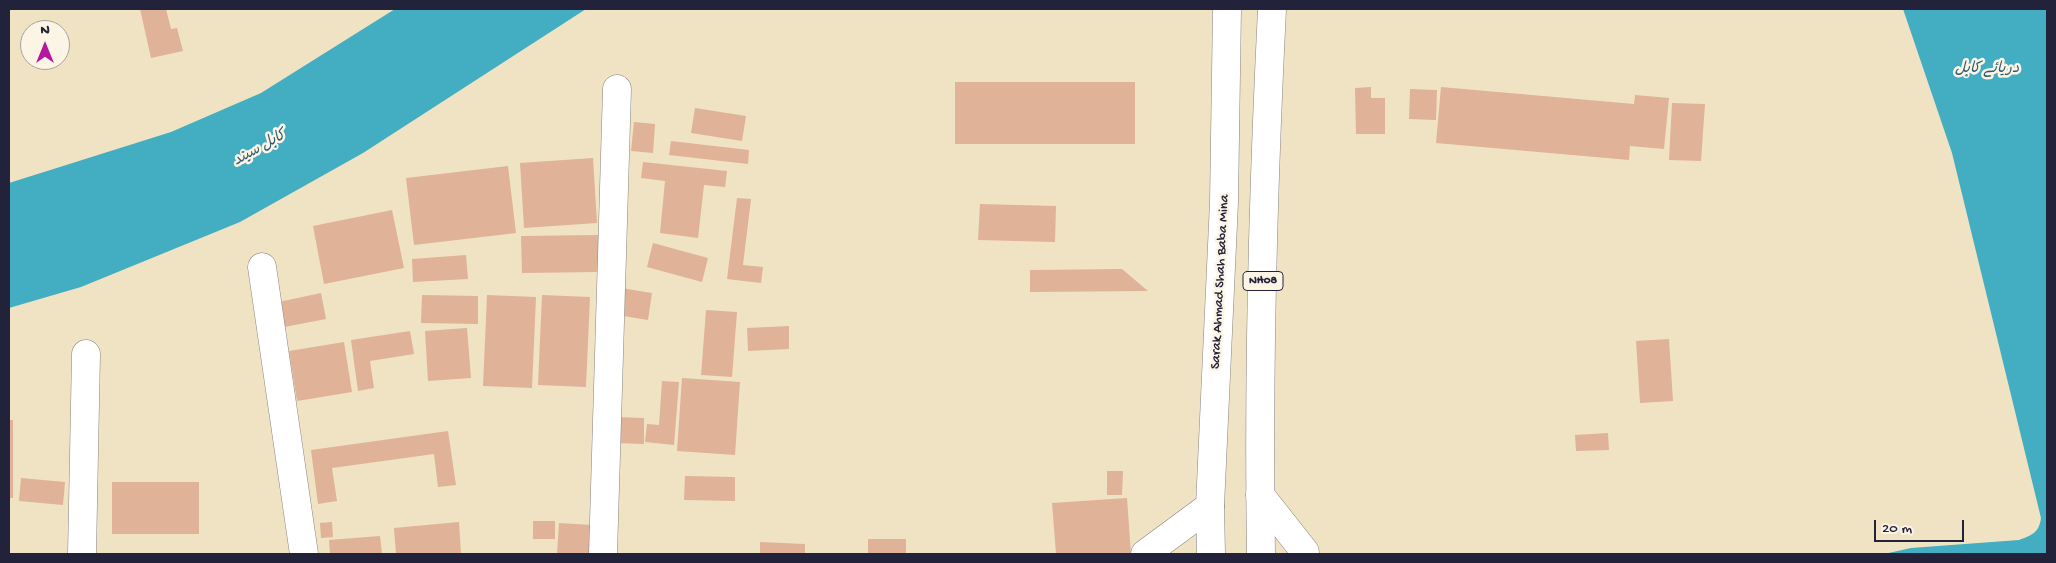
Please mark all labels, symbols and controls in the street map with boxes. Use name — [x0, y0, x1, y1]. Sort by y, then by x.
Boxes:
north arrow — [20, 20, 70, 70]
text: N — [40, 22, 50, 39]
water label: دریائے کابل — [1955, 61, 2019, 79]
water label: کابل سيند — [230, 127, 290, 171]
street label: Sarak Ahmad Shah Baba Mina — [1208, 194, 1234, 370]
road number: NH08 — [1243, 272, 1283, 290]
scale bar — [1876, 510, 1966, 542]
text: 20 m — [1882, 520, 1912, 538]

